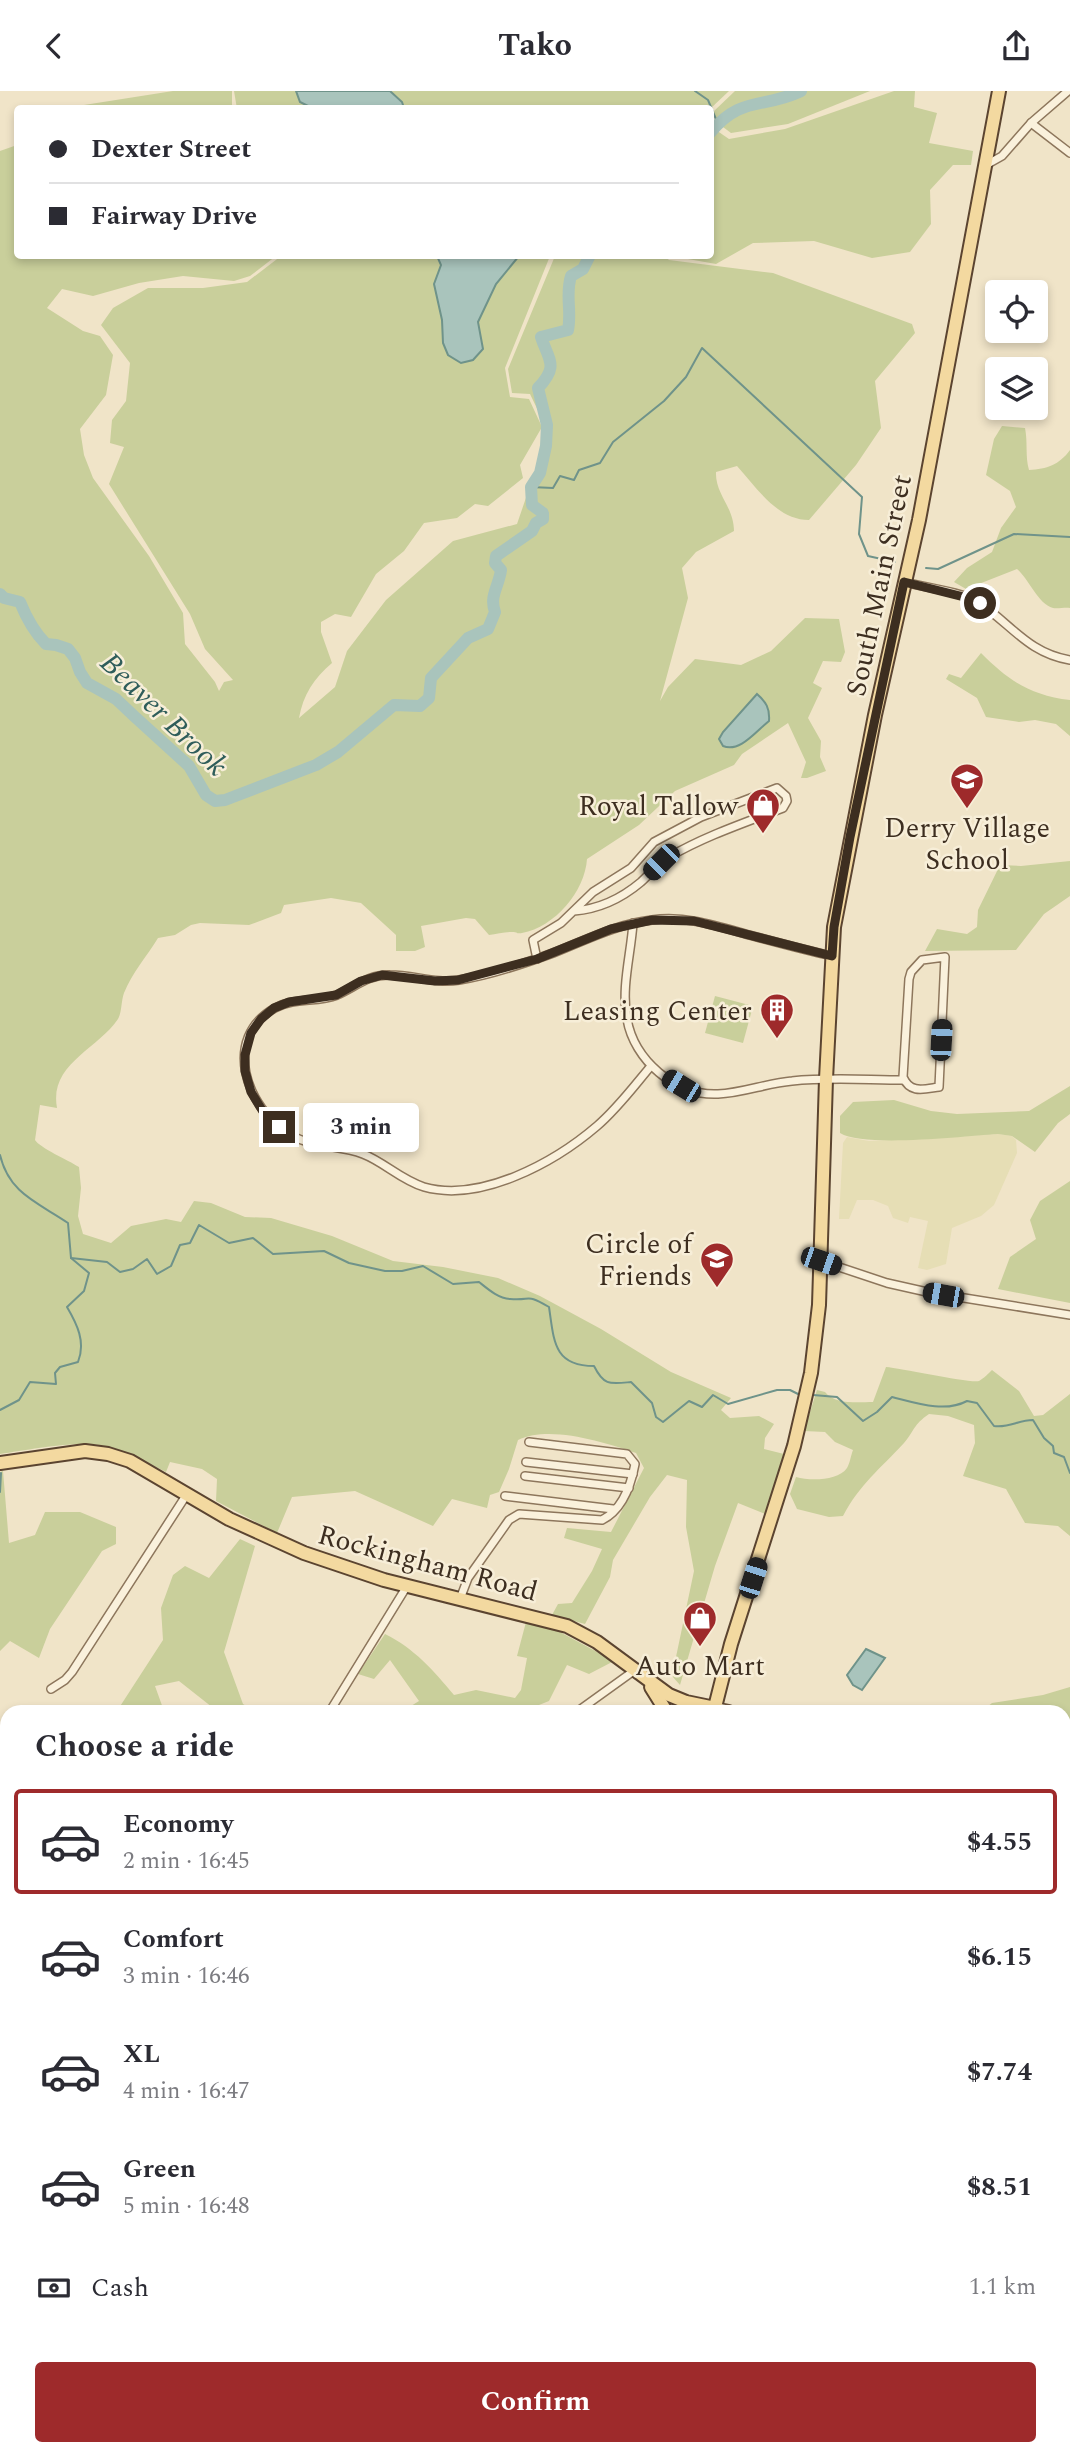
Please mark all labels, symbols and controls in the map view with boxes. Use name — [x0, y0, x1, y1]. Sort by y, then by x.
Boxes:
text: Tako — [498, 21, 572, 70]
icon: back — [35, 27, 73, 65]
icon: share — [997, 27, 1035, 65]
text: Dexter Street — [91, 129, 251, 169]
text: Fairway Drive — [91, 196, 257, 236]
map controls — [985, 280, 1048, 420]
button: locate — [985, 280, 1048, 343]
button: layers — [985, 357, 1048, 420]
street label: South Main Street — [835, 470, 924, 700]
route start — [964, 587, 996, 619]
water label: Beaver Brook — [89, 642, 238, 788]
school or university icon: Derry Village School — [948, 761, 986, 810]
place label: Royal Tallow — [578, 785, 739, 828]
shop icon: Royal Tallow — [744, 786, 782, 835]
place label: Derry Village School — [884, 807, 1050, 882]
car — [639, 840, 684, 884]
place label: Leasing Center — [563, 990, 752, 1033]
building icon: Leasing Center — [758, 991, 796, 1040]
car — [930, 1018, 953, 1062]
car — [658, 1066, 705, 1106]
callout: 3 min — [304, 1103, 419, 1151]
text: 3 min — [330, 1110, 392, 1145]
route end — [263, 1111, 295, 1143]
place label: Circle of Friends — [585, 1223, 694, 1298]
school or university icon: Circle of Friends — [698, 1240, 736, 1289]
car — [798, 1244, 845, 1278]
car — [921, 1281, 966, 1309]
street label: Rockingham Road — [313, 1513, 542, 1613]
car — [737, 1555, 770, 1601]
shop icon: Auto Mart — [681, 1599, 719, 1648]
place label: Auto Mart — [635, 1645, 765, 1688]
text: Choose a ride — [35, 1722, 234, 1771]
text: Economy — [123, 1804, 233, 1844]
icon: car — [39, 1810, 102, 1873]
text: $4.55 — [967, 1822, 1032, 1862]
text: 2 min · 16:45 — [123, 1844, 250, 1879]
text: Comfort — [123, 1919, 224, 1959]
icon: car — [39, 1925, 102, 1988]
text: $6.15 — [967, 1937, 1032, 1977]
text: 3 min · 16:46 — [123, 1959, 250, 1994]
text: XL — [123, 2034, 160, 2074]
icon: car — [39, 2040, 102, 2103]
text: $7.74 — [967, 2052, 1032, 2092]
text: 4 min · 16:47 — [123, 2074, 250, 2109]
text: Green — [123, 2149, 196, 2189]
icon: car — [39, 2155, 102, 2218]
text: $8.51 — [967, 2167, 1032, 2207]
text: 5 min · 16:48 — [123, 2189, 250, 2224]
text: Cash — [91, 2268, 149, 2308]
icon: cash — [35, 2269, 73, 2307]
text: 1.1 km — [969, 2270, 1036, 2305]
button: Confirm — [35, 2362, 1036, 2442]

